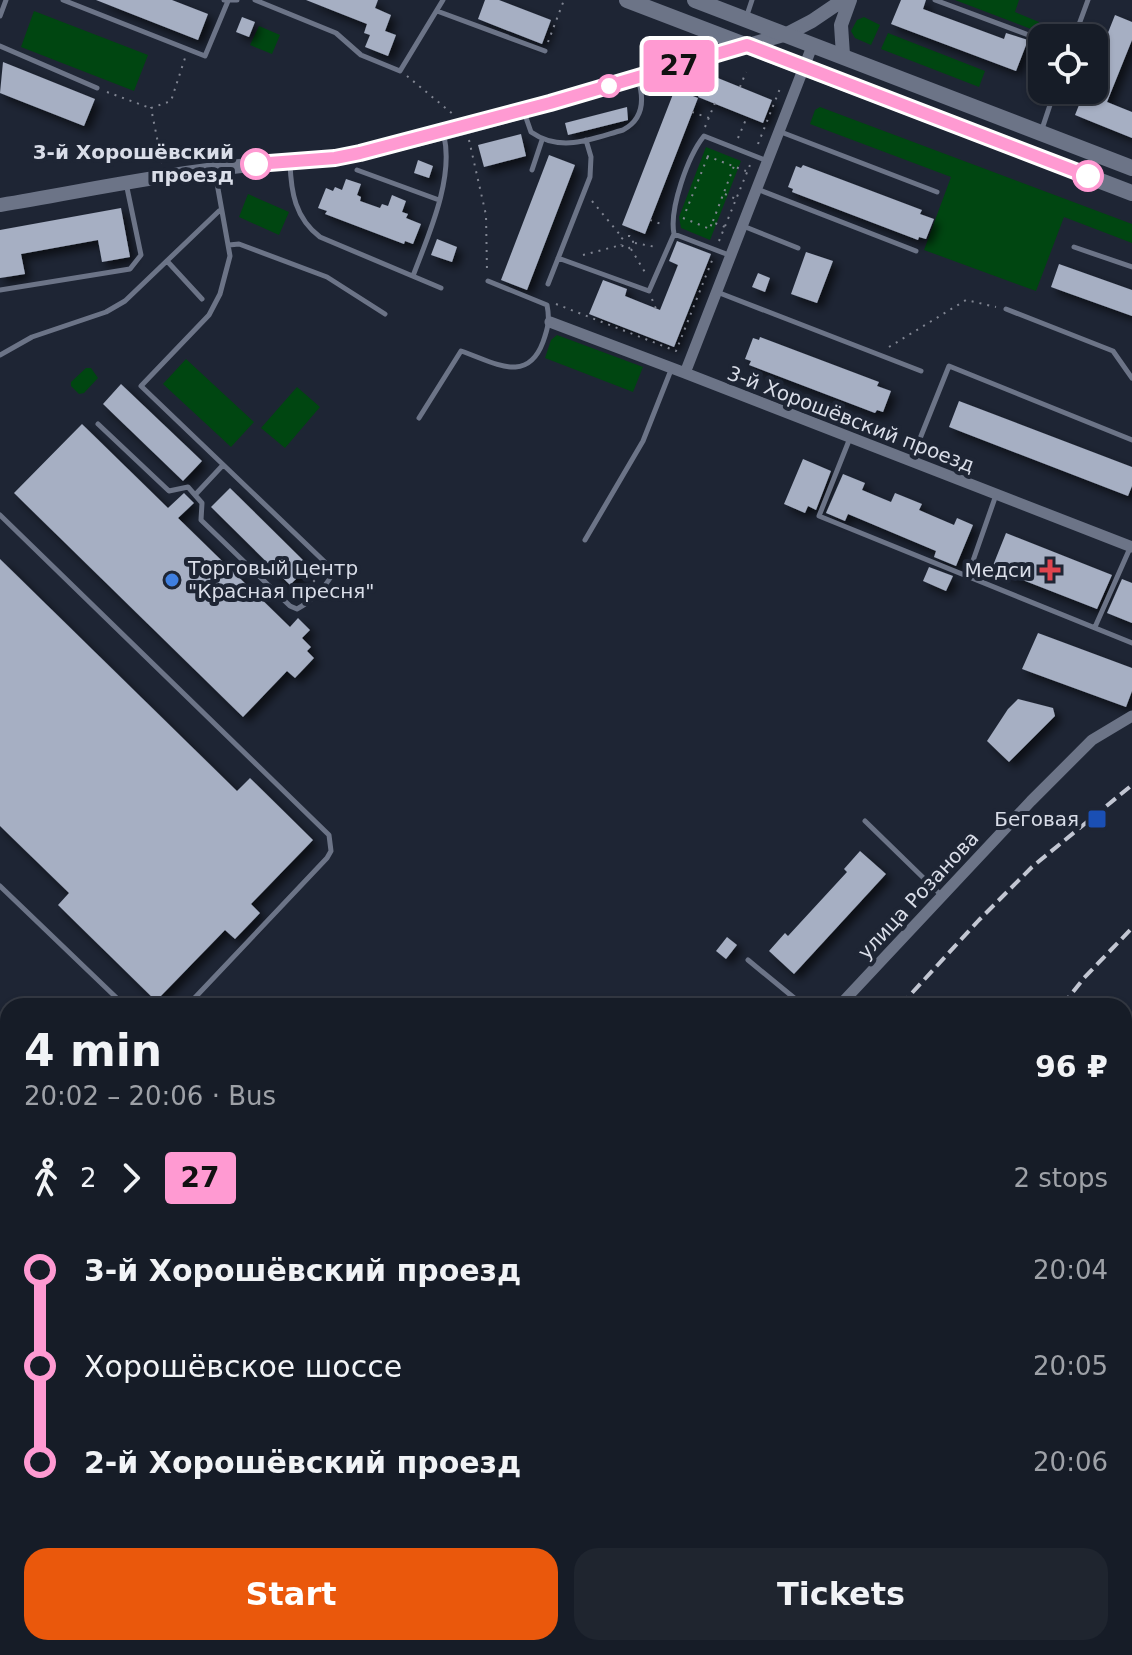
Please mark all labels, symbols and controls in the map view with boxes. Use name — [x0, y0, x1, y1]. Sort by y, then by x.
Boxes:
map controls — [1028, 24, 1108, 104]
button: locate — [1028, 24, 1108, 104]
line badge: 27 — [643, 40, 715, 92]
text: 27 — [660, 49, 698, 82]
unlabelled marker — [598, 75, 620, 97]
place label: 3-й Хорошёвский проезд — [33, 140, 234, 187]
marker: 3-й Хорошёвский проезд — [241, 149, 271, 179]
unlabelled marker — [1073, 161, 1103, 191]
street label: 3-й Хорошёвский проезд — [724, 361, 978, 477]
place label: Торговый центр "Красная пресня" — [187, 556, 374, 603]
place label: Медси — [965, 558, 1032, 582]
marker: Медси — [1039, 559, 1061, 581]
marker: Торговый центр "Красная пресня" — [163, 571, 181, 589]
place label: Беговая — [994, 807, 1079, 831]
marker: Беговая — [1086, 808, 1108, 830]
street label: улица Розанова — [852, 826, 984, 964]
text: 4 min — [24, 1025, 162, 1076]
text: 96 ₽ — [1035, 1049, 1108, 1084]
text: 20:02 – 20:06 · Bus — [24, 1081, 276, 1111]
icon: walk — [24, 1156, 68, 1200]
icon: forward — [109, 1156, 153, 1200]
text: 27 — [181, 1161, 220, 1194]
text: 2 — [80, 1163, 97, 1193]
text: 2 stops — [1013, 1163, 1108, 1193]
text: 3-й Хорошёвский проезд — [84, 1253, 521, 1288]
text: 20:04 — [1033, 1255, 1108, 1285]
text: Хорошёвское шоссе — [84, 1349, 402, 1384]
text: 20:05 — [1033, 1351, 1108, 1381]
text: 2-й Хорошёвский проезд — [84, 1445, 521, 1480]
text: 20:06 — [1033, 1447, 1108, 1477]
button: Start — [24, 1548, 558, 1640]
button: Tickets — [574, 1548, 1108, 1640]

